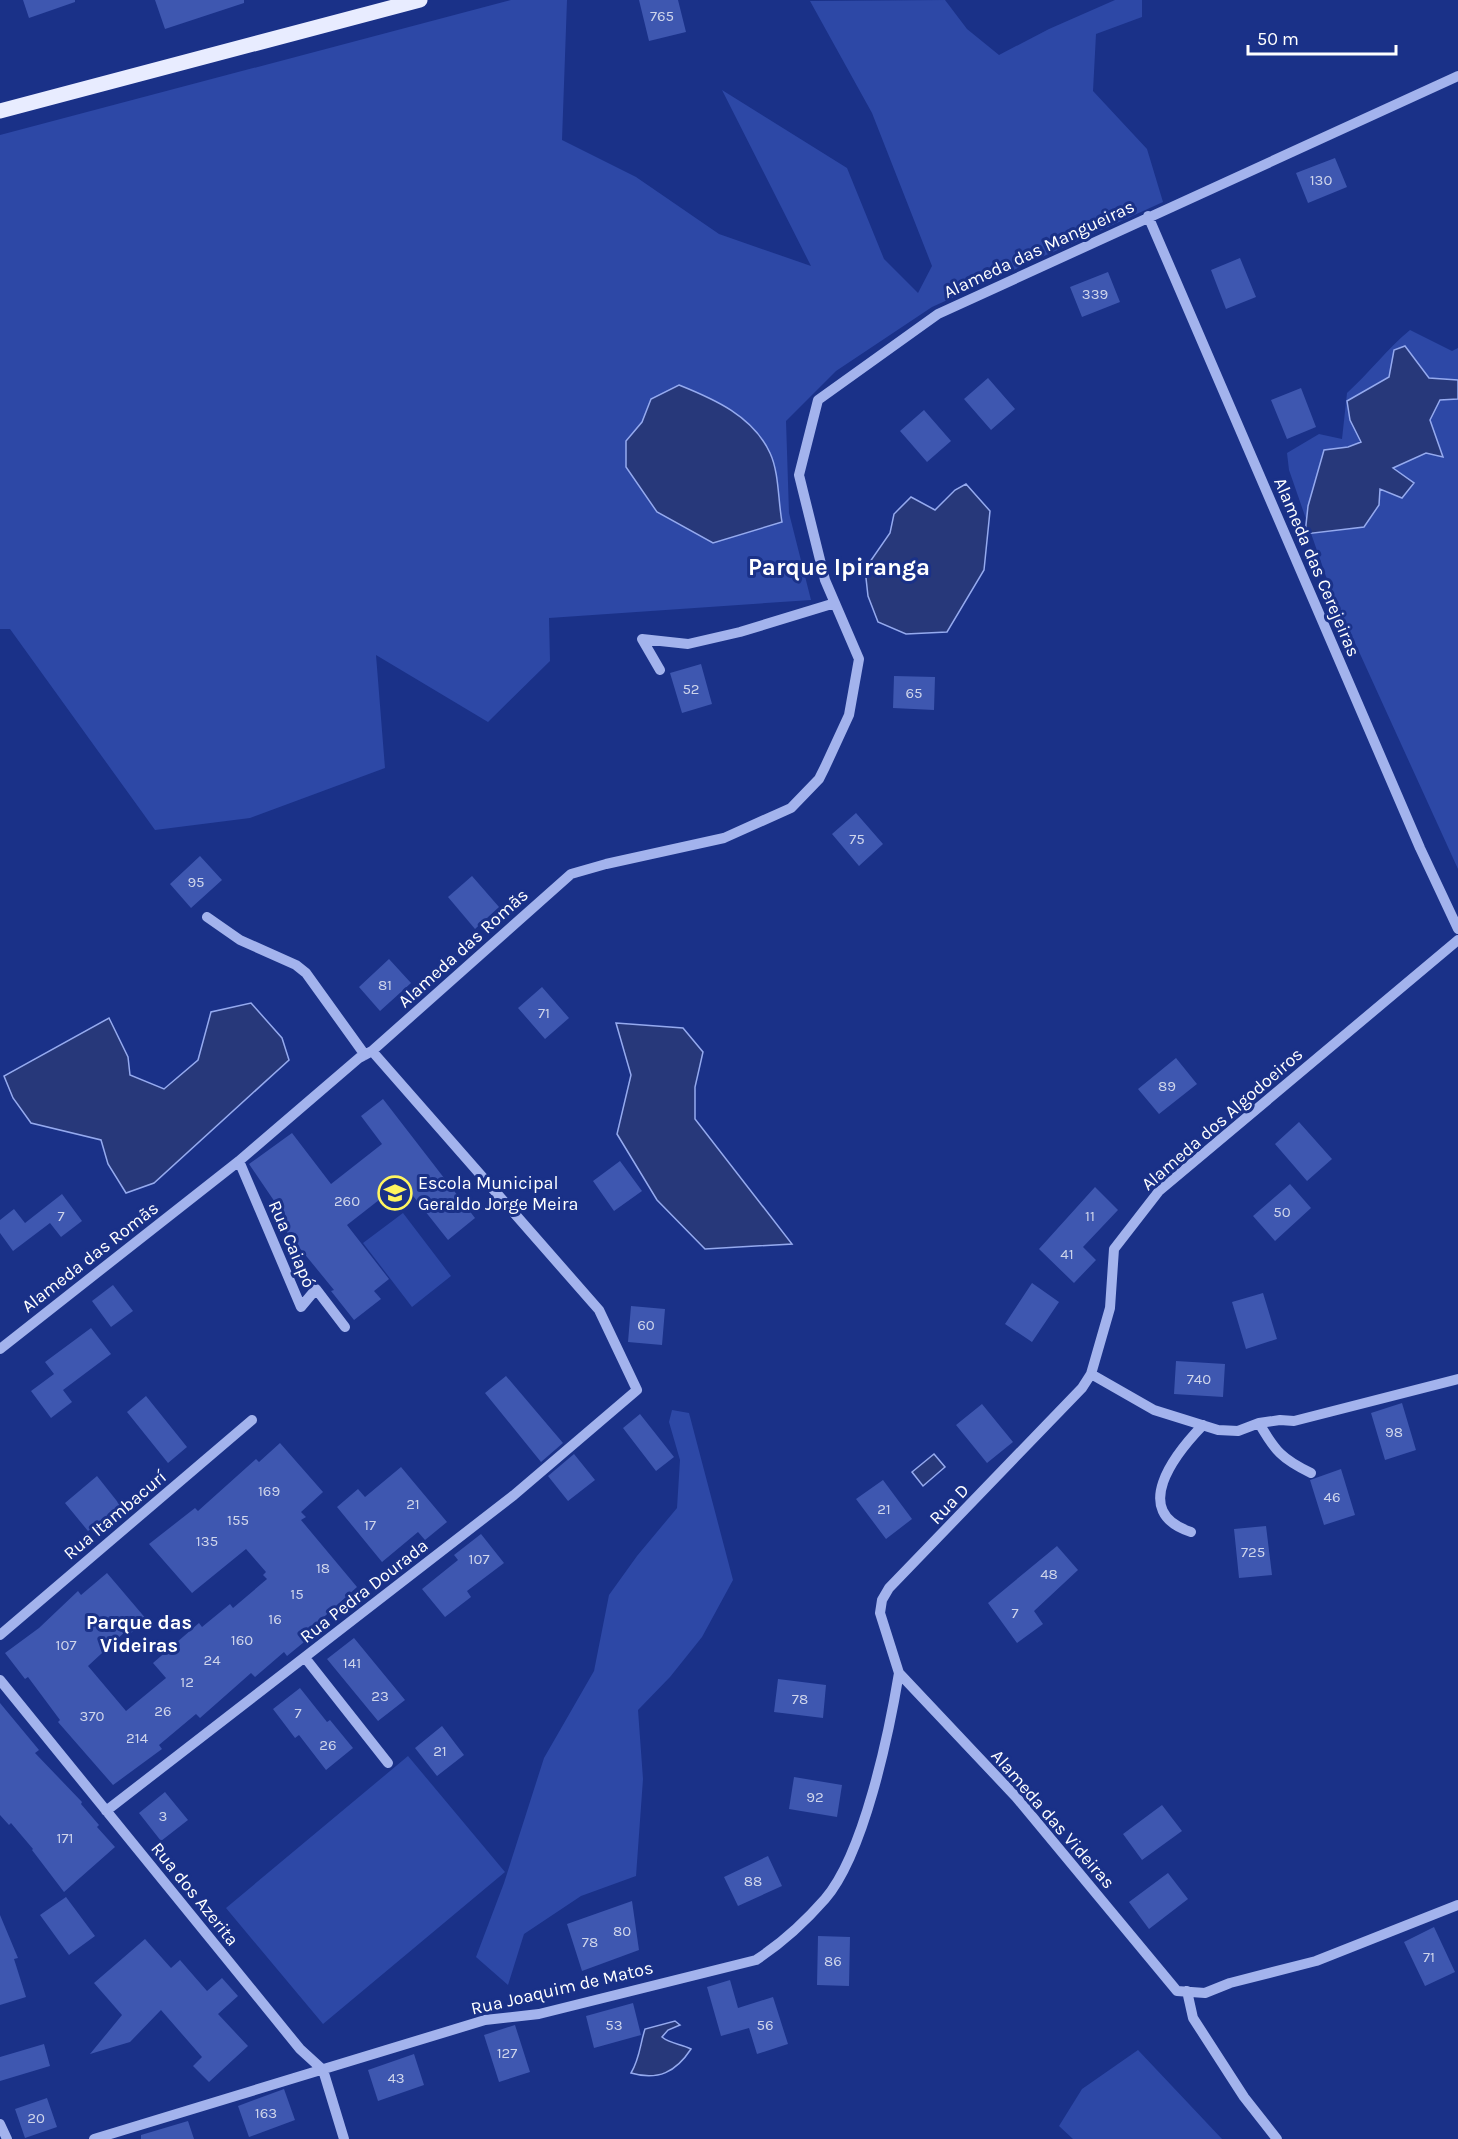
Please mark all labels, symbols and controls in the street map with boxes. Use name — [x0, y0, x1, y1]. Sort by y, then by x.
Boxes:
house number: 765 — [650, 7, 674, 25]
scale bar — [1248, 18, 1396, 56]
text: 50 m — [1257, 28, 1299, 50]
house number: 130 — [1310, 171, 1332, 189]
street label: Alameda das Mangueiras — [940, 195, 1138, 303]
house number: 339 — [1082, 285, 1108, 303]
street label: Alameda das Cerejeiras — [1269, 474, 1365, 660]
district label: Parque Ipiranga — [748, 553, 930, 581]
house number: 52 — [682, 680, 700, 698]
house number: 65 — [905, 684, 923, 702]
house number: 75 — [849, 830, 865, 848]
house number: 95 — [187, 873, 205, 891]
street label: Alameda das Romãs — [393, 884, 533, 1012]
house number: 81 — [378, 976, 392, 994]
house number: 71 — [538, 1004, 550, 1022]
street label: Alameda dos Algodoeiros — [1137, 1043, 1307, 1195]
house number: 89 — [1158, 1077, 1176, 1095]
place label: Escola Municipal Geraldo Jorge Meira — [418, 1172, 578, 1215]
school or university icon: Escola Municipal Geraldo Jorge Meira — [377, 1175, 413, 1211]
house number: 260 — [334, 1192, 360, 1210]
street label: Alameda das Romãs — [17, 1197, 163, 1317]
street label: Rua Caiapó — [264, 1197, 320, 1291]
house number: 50 — [1273, 1203, 1291, 1221]
house number: 7 — [57, 1207, 65, 1225]
house number: 11 — [1085, 1207, 1095, 1225]
house number: 41 — [1060, 1245, 1074, 1263]
house number: 60 — [637, 1316, 655, 1334]
house number: 740 — [1187, 1370, 1211, 1388]
house number: 98 — [1385, 1423, 1403, 1441]
street label: Rua Itambacurí — [59, 1465, 171, 1564]
street label: Rua D — [924, 1479, 974, 1529]
house number: 169 — [258, 1482, 280, 1500]
house number: 46 — [1324, 1488, 1340, 1506]
house number: 21 — [406, 1495, 420, 1513]
house number: 21 — [877, 1500, 891, 1518]
house number: 155 — [227, 1511, 249, 1529]
house number: 17 — [364, 1516, 376, 1534]
house number: 135 — [196, 1532, 218, 1550]
street label: Rua Pedra Dourada — [296, 1534, 432, 1648]
house number: 725 — [1241, 1543, 1265, 1561]
house number: 107 — [469, 1550, 489, 1568]
house number: 18 — [316, 1559, 330, 1577]
house number: 48 — [1040, 1565, 1058, 1583]
house number: 15 — [290, 1585, 304, 1603]
house number: 7 — [1011, 1604, 1019, 1622]
house number: 16 — [268, 1610, 282, 1628]
district label: Parque das Videiras — [86, 1611, 192, 1657]
house number: 160 — [231, 1631, 253, 1649]
house number: 107 — [56, 1636, 76, 1654]
house number: 24 — [203, 1651, 221, 1669]
house number: 141 — [343, 1654, 361, 1672]
house number: 12 — [180, 1673, 194, 1691]
house number: 23 — [371, 1687, 389, 1705]
house number: 78 — [792, 1690, 808, 1708]
house number: 26 — [154, 1702, 172, 1720]
house number: 7 — [294, 1704, 302, 1722]
house number: 370 — [80, 1707, 104, 1725]
house number: 214 — [126, 1729, 149, 1747]
house number: 26 — [319, 1736, 337, 1754]
house number: 21 — [433, 1742, 447, 1760]
street label: Alameda das Videiras — [987, 1745, 1119, 1893]
house number: 92 — [806, 1788, 824, 1806]
house number: 3 — [159, 1807, 167, 1825]
house number: 171 — [57, 1829, 73, 1847]
street label: Rua dos Azerita — [146, 1838, 244, 1950]
house number: 88 — [744, 1872, 762, 1890]
house number: 80 — [613, 1922, 631, 1940]
house number: 78 — [582, 1933, 598, 1951]
house number: 71 — [1423, 1948, 1435, 1966]
house number: 86 — [824, 1952, 842, 1970]
street label: Rua Joaquim de Matos — [469, 1956, 655, 2020]
house number: 53 — [605, 2016, 623, 2034]
house number: 56 — [756, 2016, 774, 2034]
house number: 127 — [497, 2044, 517, 2062]
house number: 43 — [387, 2069, 405, 2087]
house number: 163 — [255, 2104, 277, 2122]
house number: 20 — [27, 2109, 45, 2127]

